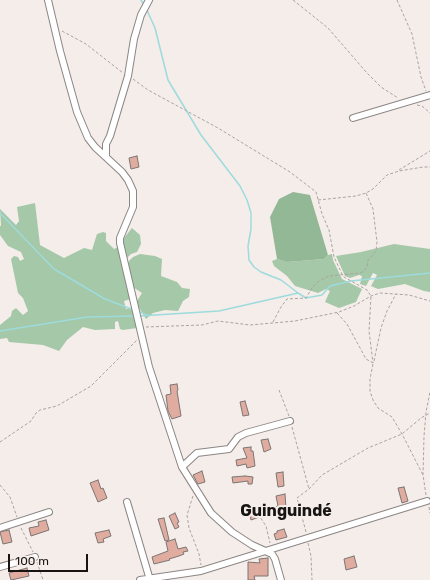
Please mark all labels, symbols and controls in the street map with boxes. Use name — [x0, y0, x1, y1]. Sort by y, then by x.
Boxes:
district label: Guinguindé — [240, 501, 332, 521]
scale bar — [10, 546, 90, 572]
text: 100 m — [15, 554, 49, 568]

